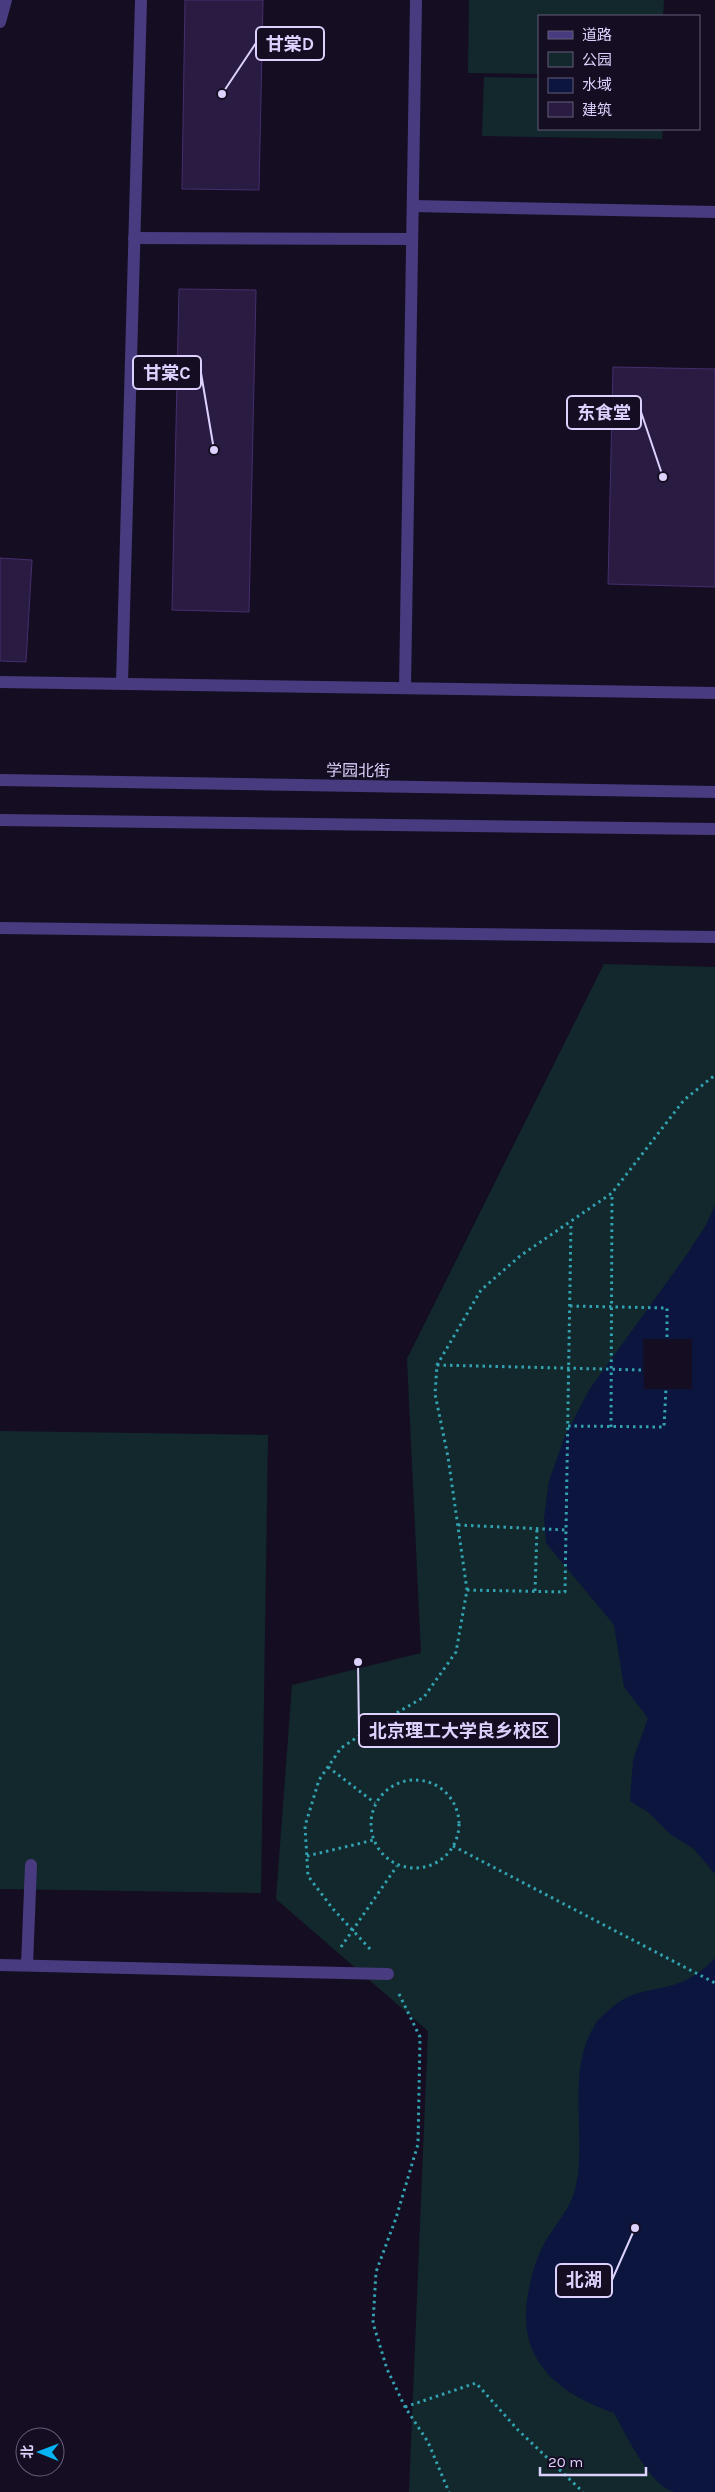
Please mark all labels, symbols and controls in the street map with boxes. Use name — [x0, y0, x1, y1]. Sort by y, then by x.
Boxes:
legend — [538, 15, 700, 130]
text: 道路 — [582, 26, 612, 44]
callout: 甘棠D — [256, 27, 324, 60]
text: 甘棠D — [266, 33, 314, 55]
text: 公园 — [582, 51, 612, 69]
text: 水域 — [582, 76, 612, 94]
text: 建筑 — [582, 101, 612, 119]
callout: 甘棠C — [133, 356, 201, 389]
text: 甘棠C — [143, 362, 191, 384]
callout: 东食堂 — [567, 396, 641, 429]
text: 东食堂 — [577, 402, 631, 424]
street label: 学园北街 — [326, 760, 390, 781]
callout: 北京理工大学良乡校区 — [359, 1714, 559, 1747]
text: 北京理工大学良乡校区 — [369, 1720, 549, 1742]
callout: 北湖 — [556, 2264, 612, 2297]
text: 北湖 — [566, 2269, 602, 2291]
north arrow — [15, 2427, 65, 2477]
scale bar — [540, 2444, 646, 2476]
text: 北 — [19, 2445, 36, 2459]
text: 20 m — [548, 2453, 583, 2471]

